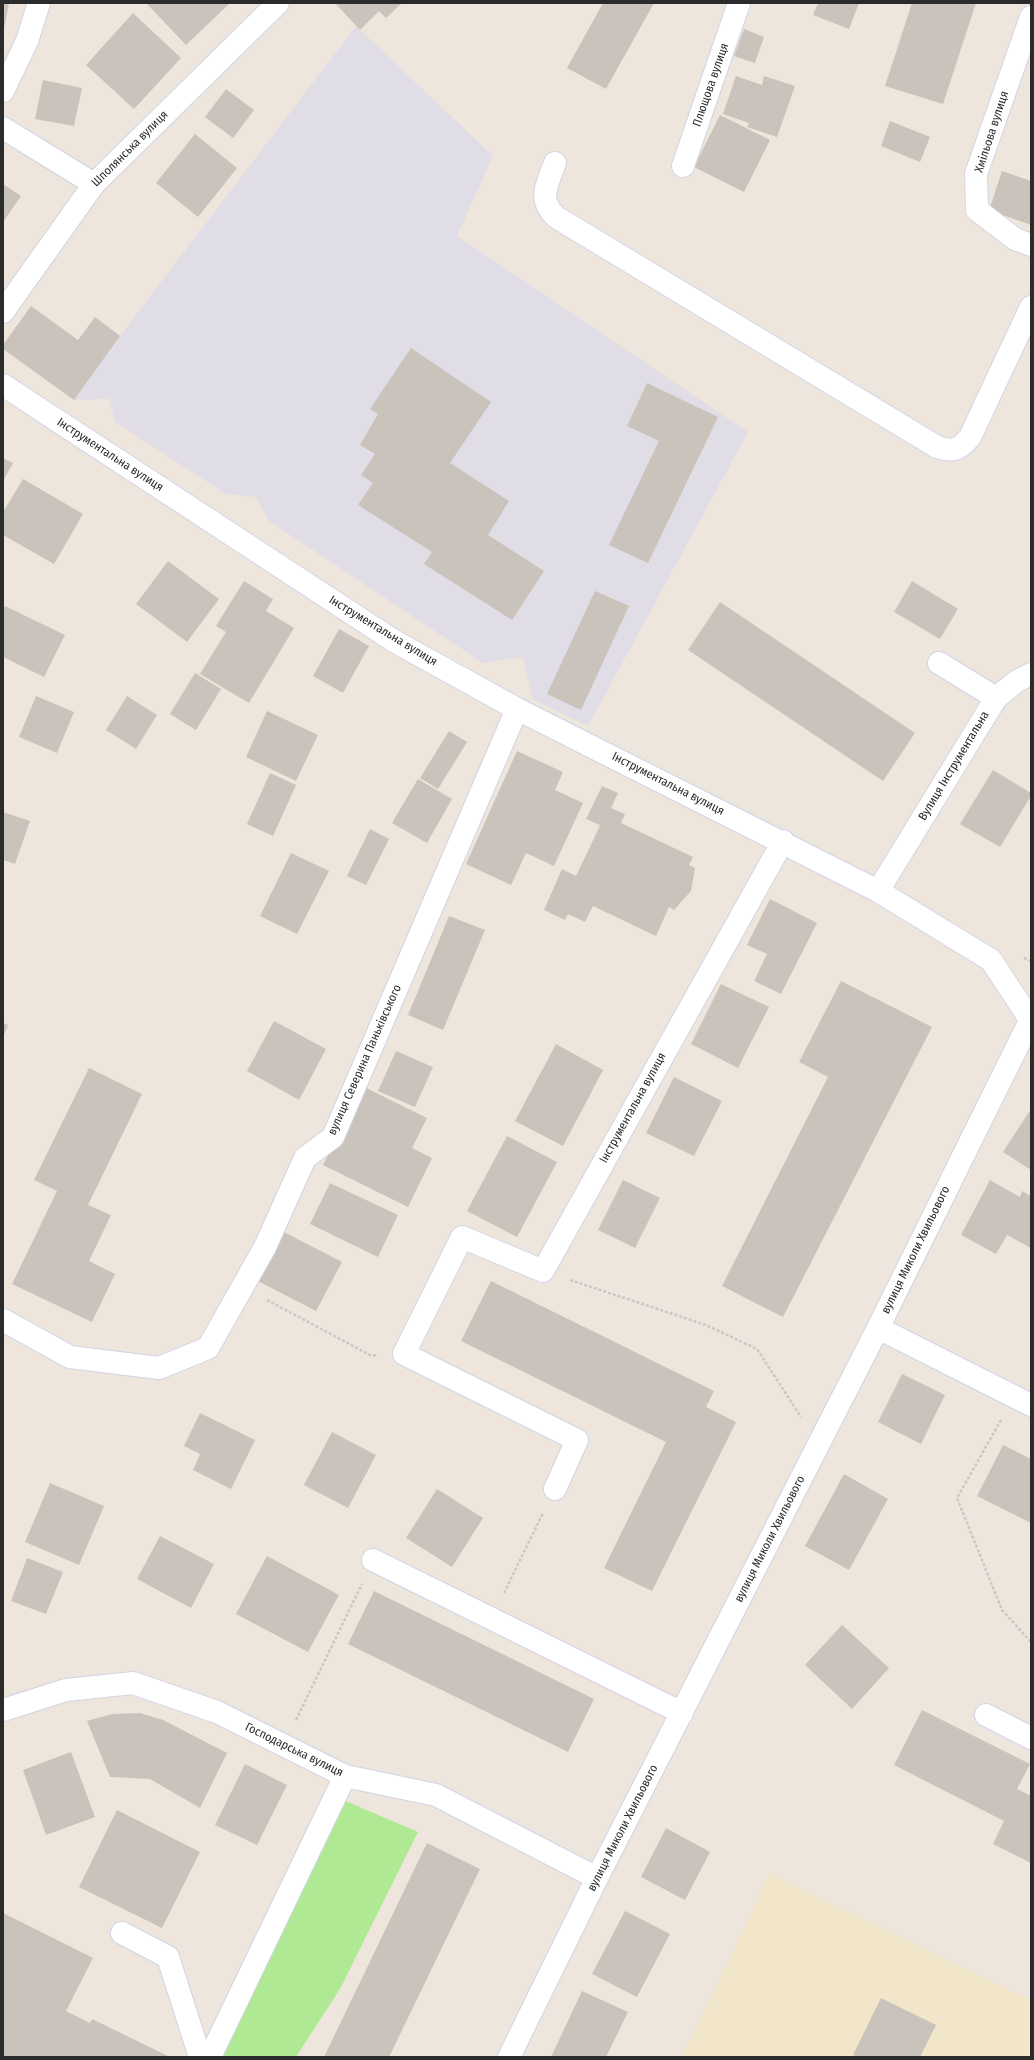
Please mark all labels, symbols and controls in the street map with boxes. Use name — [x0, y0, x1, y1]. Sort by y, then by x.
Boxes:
street label: Плющова вулиця — [690, 41, 732, 129]
street label: Хмільова вулиця — [972, 89, 1012, 175]
street label: Шполянська вулиця — [89, 108, 171, 190]
street label: Інструментальна вулиця — [54, 415, 166, 495]
street label: Інструментальна вулиця — [326, 593, 440, 669]
street label: Вулиця Інструментальна — [916, 709, 992, 823]
street label: Інструментальна вулиця — [610, 749, 726, 819]
street label: вулиця Северина Паньківського — [325, 982, 405, 1138]
street label: Інструментальна вулиця — [597, 1050, 669, 1166]
street label: вулиця Миколи Хвильового — [879, 1184, 953, 1316]
street label: вулиця Миколи Хвильового — [732, 1473, 808, 1605]
street label: Господарська вулиця — [243, 1720, 345, 1780]
street label: вулиця Миколи Хвильового — [585, 1762, 661, 1894]

